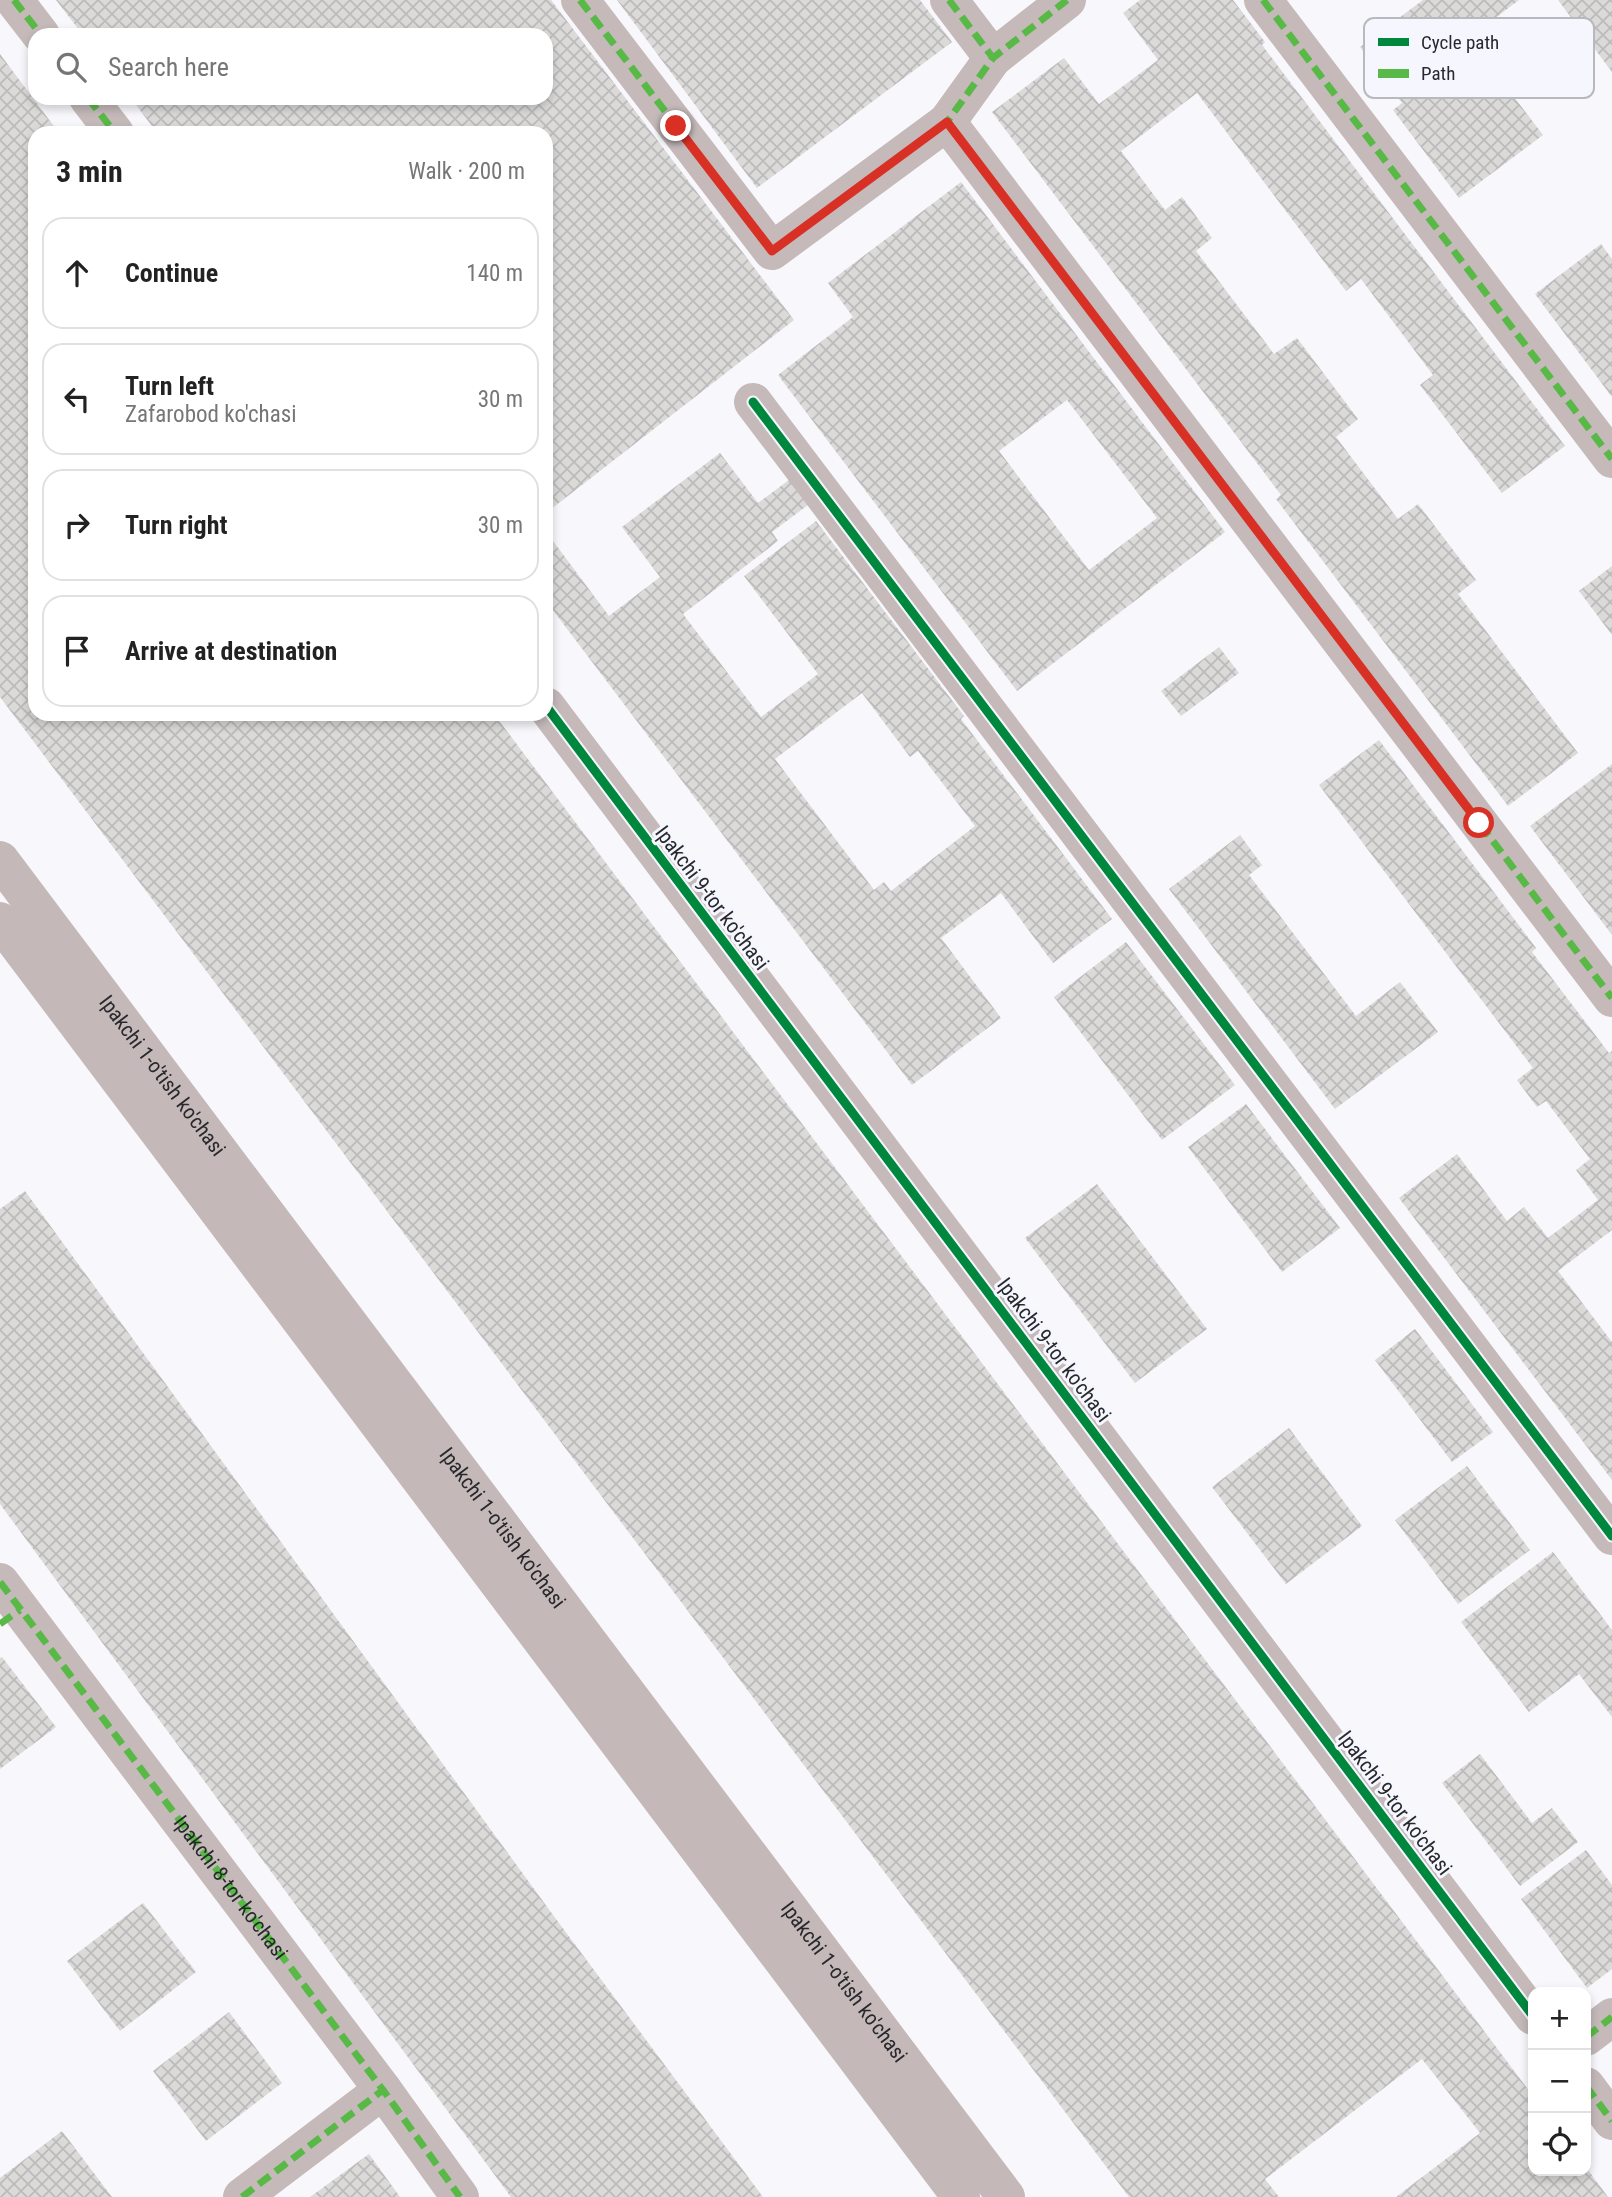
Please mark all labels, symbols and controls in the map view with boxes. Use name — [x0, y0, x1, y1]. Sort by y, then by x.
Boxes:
legend — [1364, 18, 1594, 98]
search box — [28, 28, 553, 105]
text: Cycle path — [1421, 31, 1499, 54]
icon: search — [52, 48, 90, 86]
text: Search here — [108, 52, 229, 82]
text: Path — [1421, 62, 1455, 85]
route end — [660, 110, 691, 141]
text: 3 min — [56, 154, 123, 189]
text: Walk · 200 m — [408, 158, 525, 185]
icon: ahead — [58, 254, 96, 292]
text: Continue — [125, 258, 218, 288]
text: 140 m — [466, 260, 523, 287]
text: Turn left — [125, 371, 214, 401]
icon: left — [58, 380, 96, 418]
text: 30 m — [478, 386, 523, 413]
text: Zafarobod ko'chasi — [125, 401, 297, 428]
icon: right — [58, 506, 96, 544]
text: Turn right — [125, 510, 227, 540]
text: 30 m — [478, 512, 523, 539]
icon: arrive — [58, 632, 96, 670]
text: Arrive at destination — [125, 636, 337, 666]
route start — [1463, 807, 1494, 838]
street label: Ipakchi 9-tor ko'chasi — [650, 821, 774, 975]
street label: Ipakchi 1-o'tish ko'chasi — [94, 991, 230, 1161]
street label: Ipakchi 9-tor ko'chasi — [992, 1273, 1116, 1427]
street label: Ipakchi 1-o'tish ko'chasi — [435, 1443, 571, 1613]
street label: Ipakchi 9-tor ko'chasi — [1333, 1726, 1457, 1880]
street label: Ipakchi 8-tor ko'chasi — [169, 1811, 292, 1964]
street label: Ipakchi 1-o'tish ko'chasi — [776, 1897, 912, 2067]
map controls — [1528, 1987, 1591, 2176]
button: + — [1528, 1987, 1591, 2050]
button: − — [1528, 2050, 1591, 2113]
button: locate — [1528, 2113, 1591, 2176]

